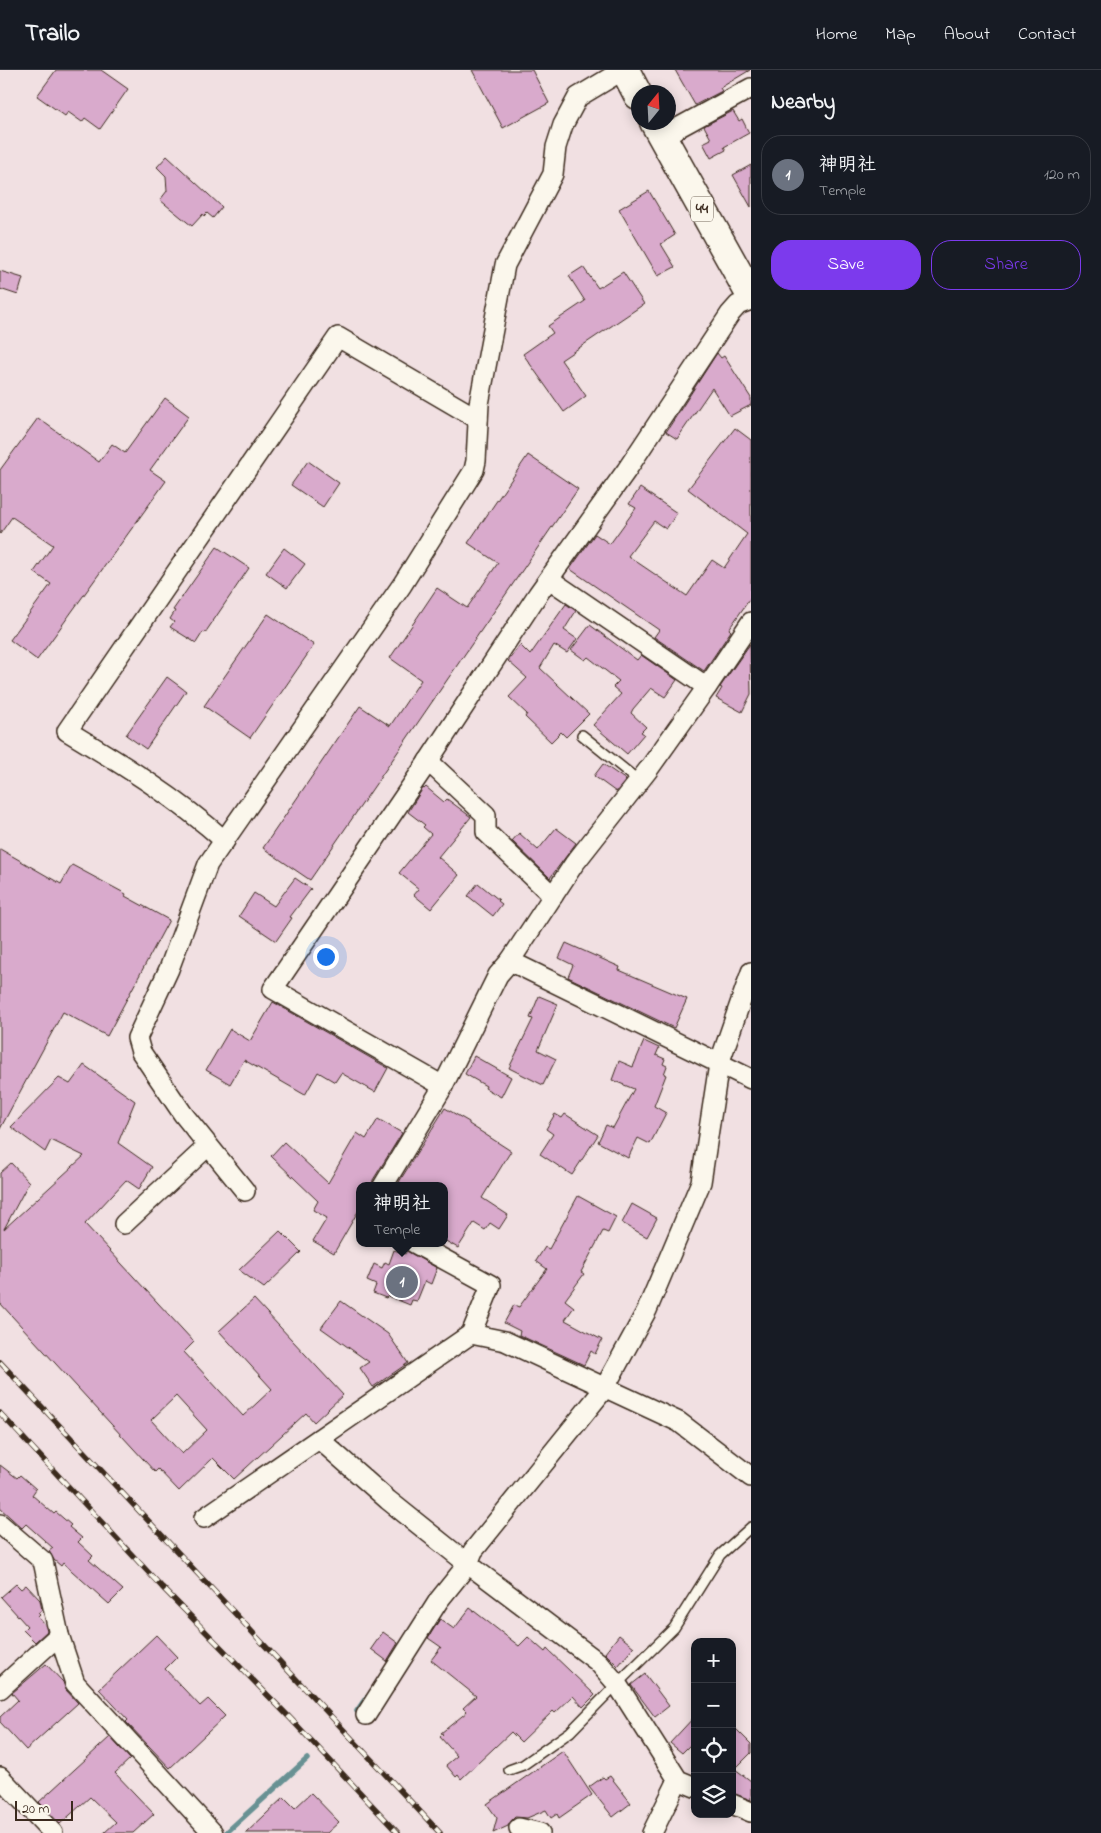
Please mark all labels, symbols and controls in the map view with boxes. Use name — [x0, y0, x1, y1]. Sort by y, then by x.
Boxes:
text: Trailo — [25, 17, 80, 52]
text: Home — [816, 22, 857, 48]
text: Map — [885, 22, 916, 48]
text: About — [944, 22, 990, 48]
text: Contact — [1018, 22, 1076, 48]
north arrow — [631, 85, 676, 130]
text: Nearby — [771, 88, 835, 118]
text: 神明社 — [819, 152, 876, 179]
text: 1 — [785, 163, 791, 187]
text: 120 m — [1044, 163, 1080, 187]
text: Temple — [819, 179, 866, 203]
road number: 44 — [691, 196, 713, 222]
button: Save — [771, 240, 921, 290]
button: Share — [931, 240, 1081, 290]
your location — [313, 944, 339, 970]
popup — [356, 1182, 448, 1247]
text: 神明社 — [373, 1191, 431, 1218]
text: Temple — [373, 1218, 420, 1242]
pin: 1 — [386, 1263, 418, 1301]
map controls — [691, 1638, 736, 1818]
button: + — [691, 1638, 736, 1683]
button: − — [691, 1683, 736, 1728]
button: locate — [691, 1728, 736, 1773]
button: layers — [691, 1773, 736, 1818]
scale bar — [15, 1798, 72, 1821]
text: 20 m — [22, 1799, 49, 1820]

